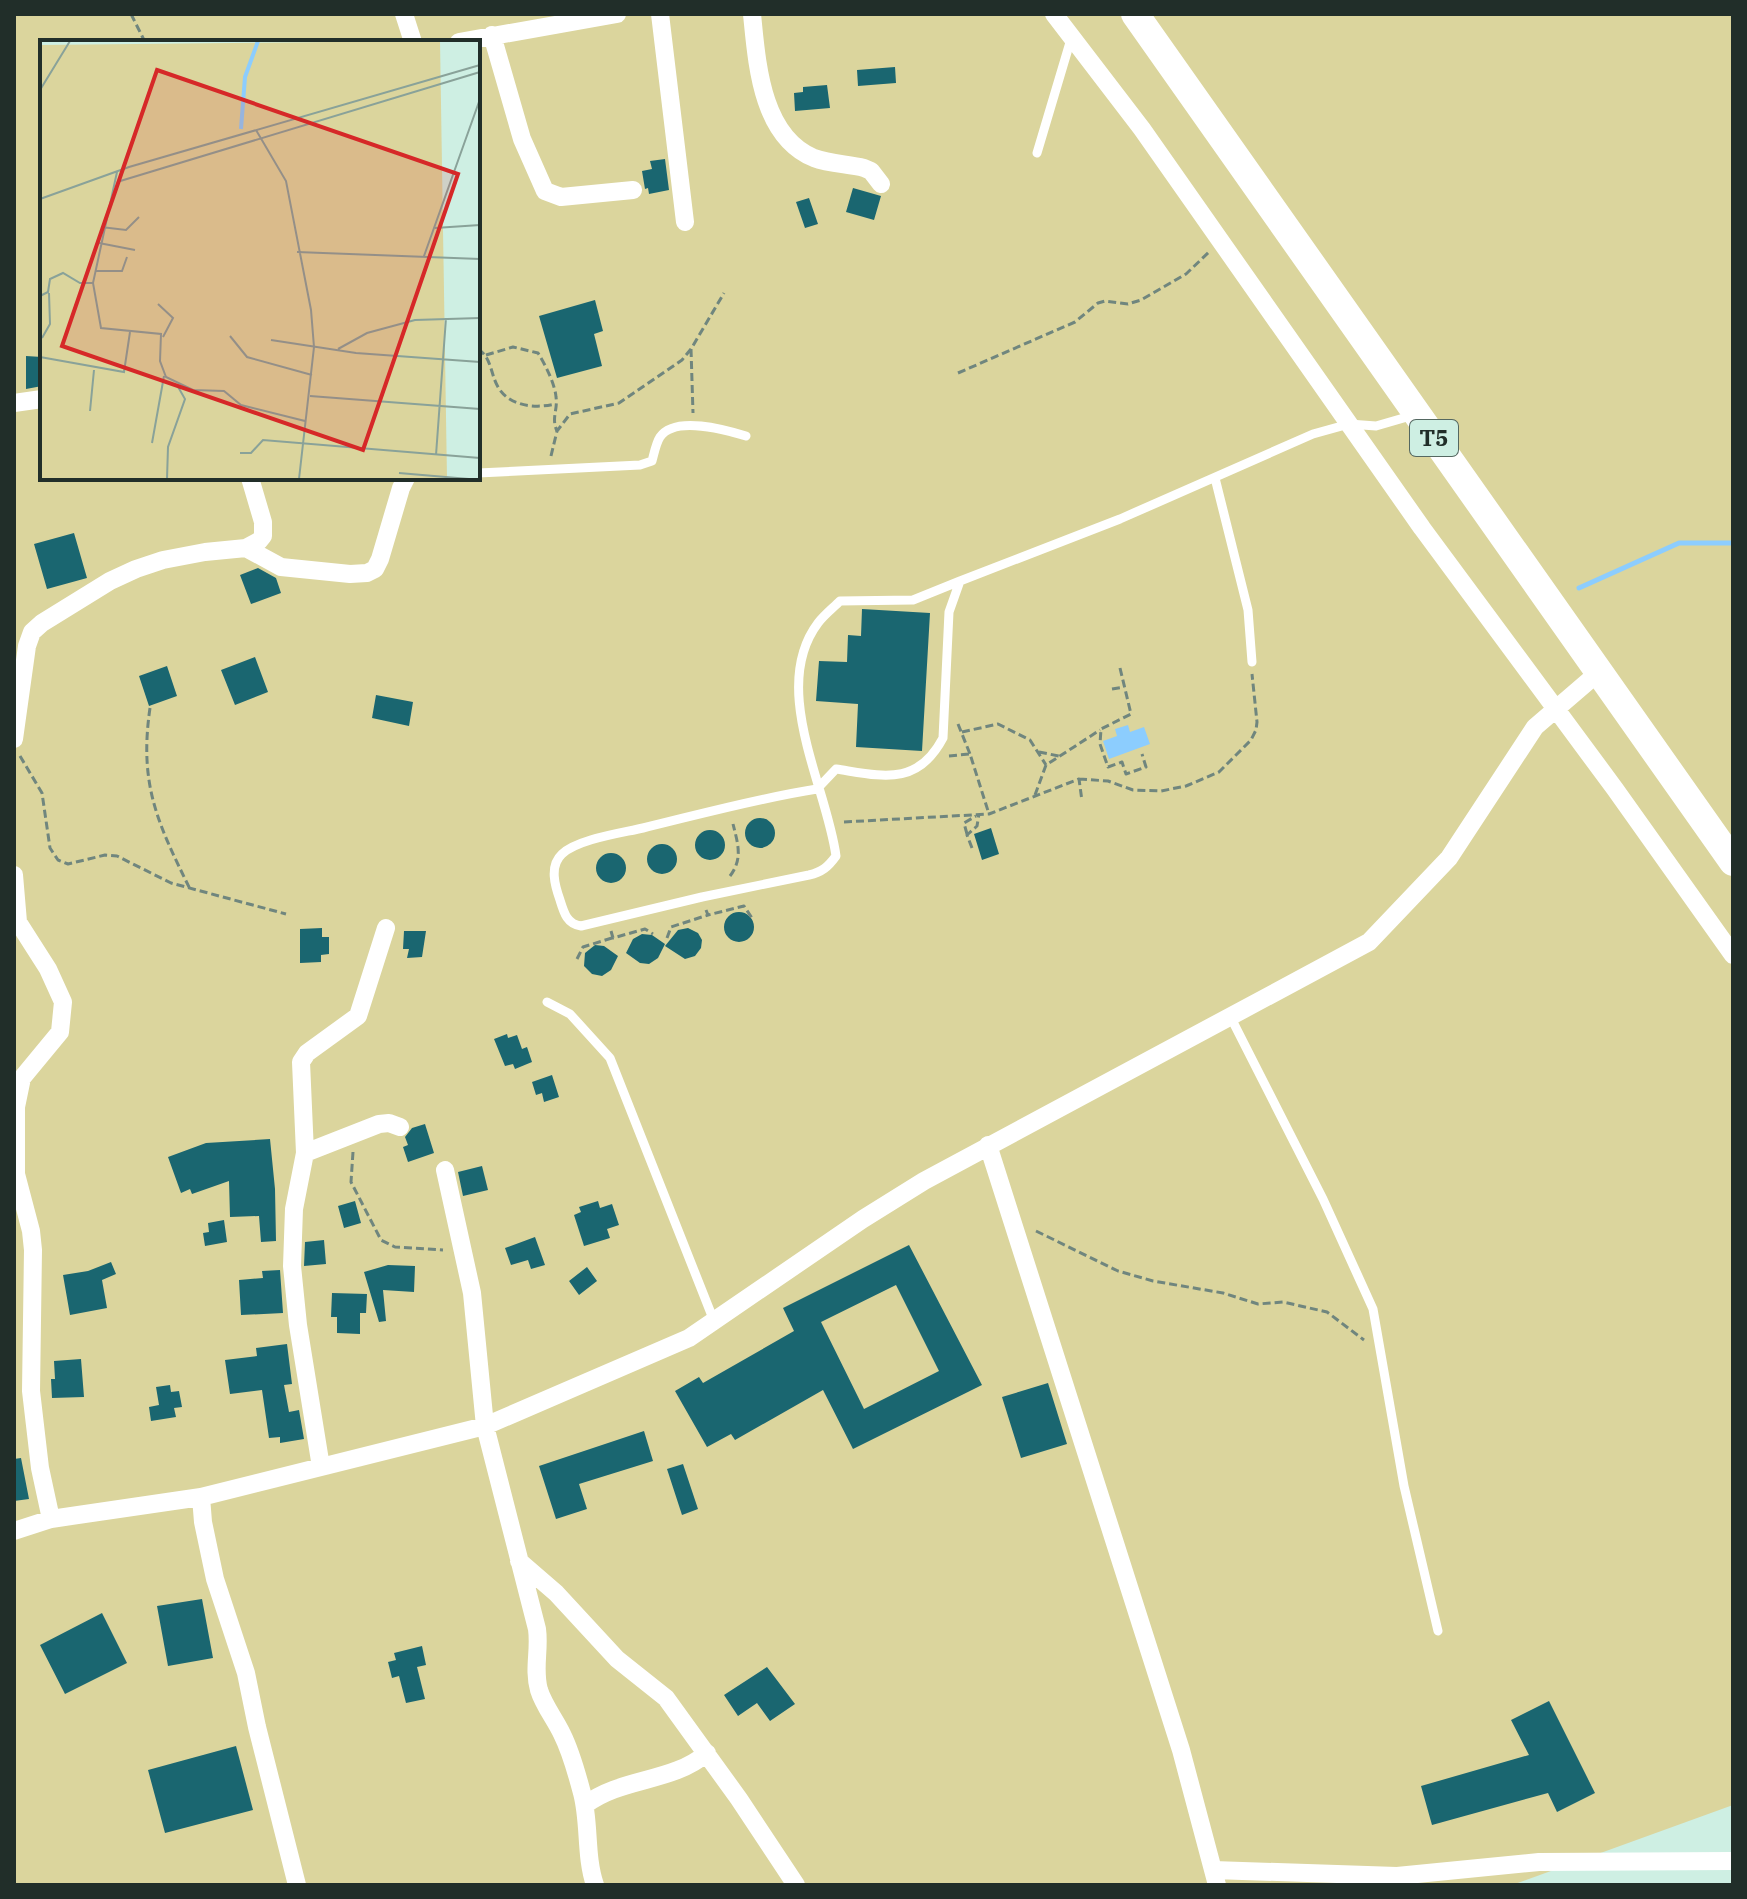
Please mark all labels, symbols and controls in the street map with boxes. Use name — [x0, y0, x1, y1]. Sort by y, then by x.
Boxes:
inset map — [40, 40, 480, 480]
road number: T5 — [1410, 420, 1458, 456]

